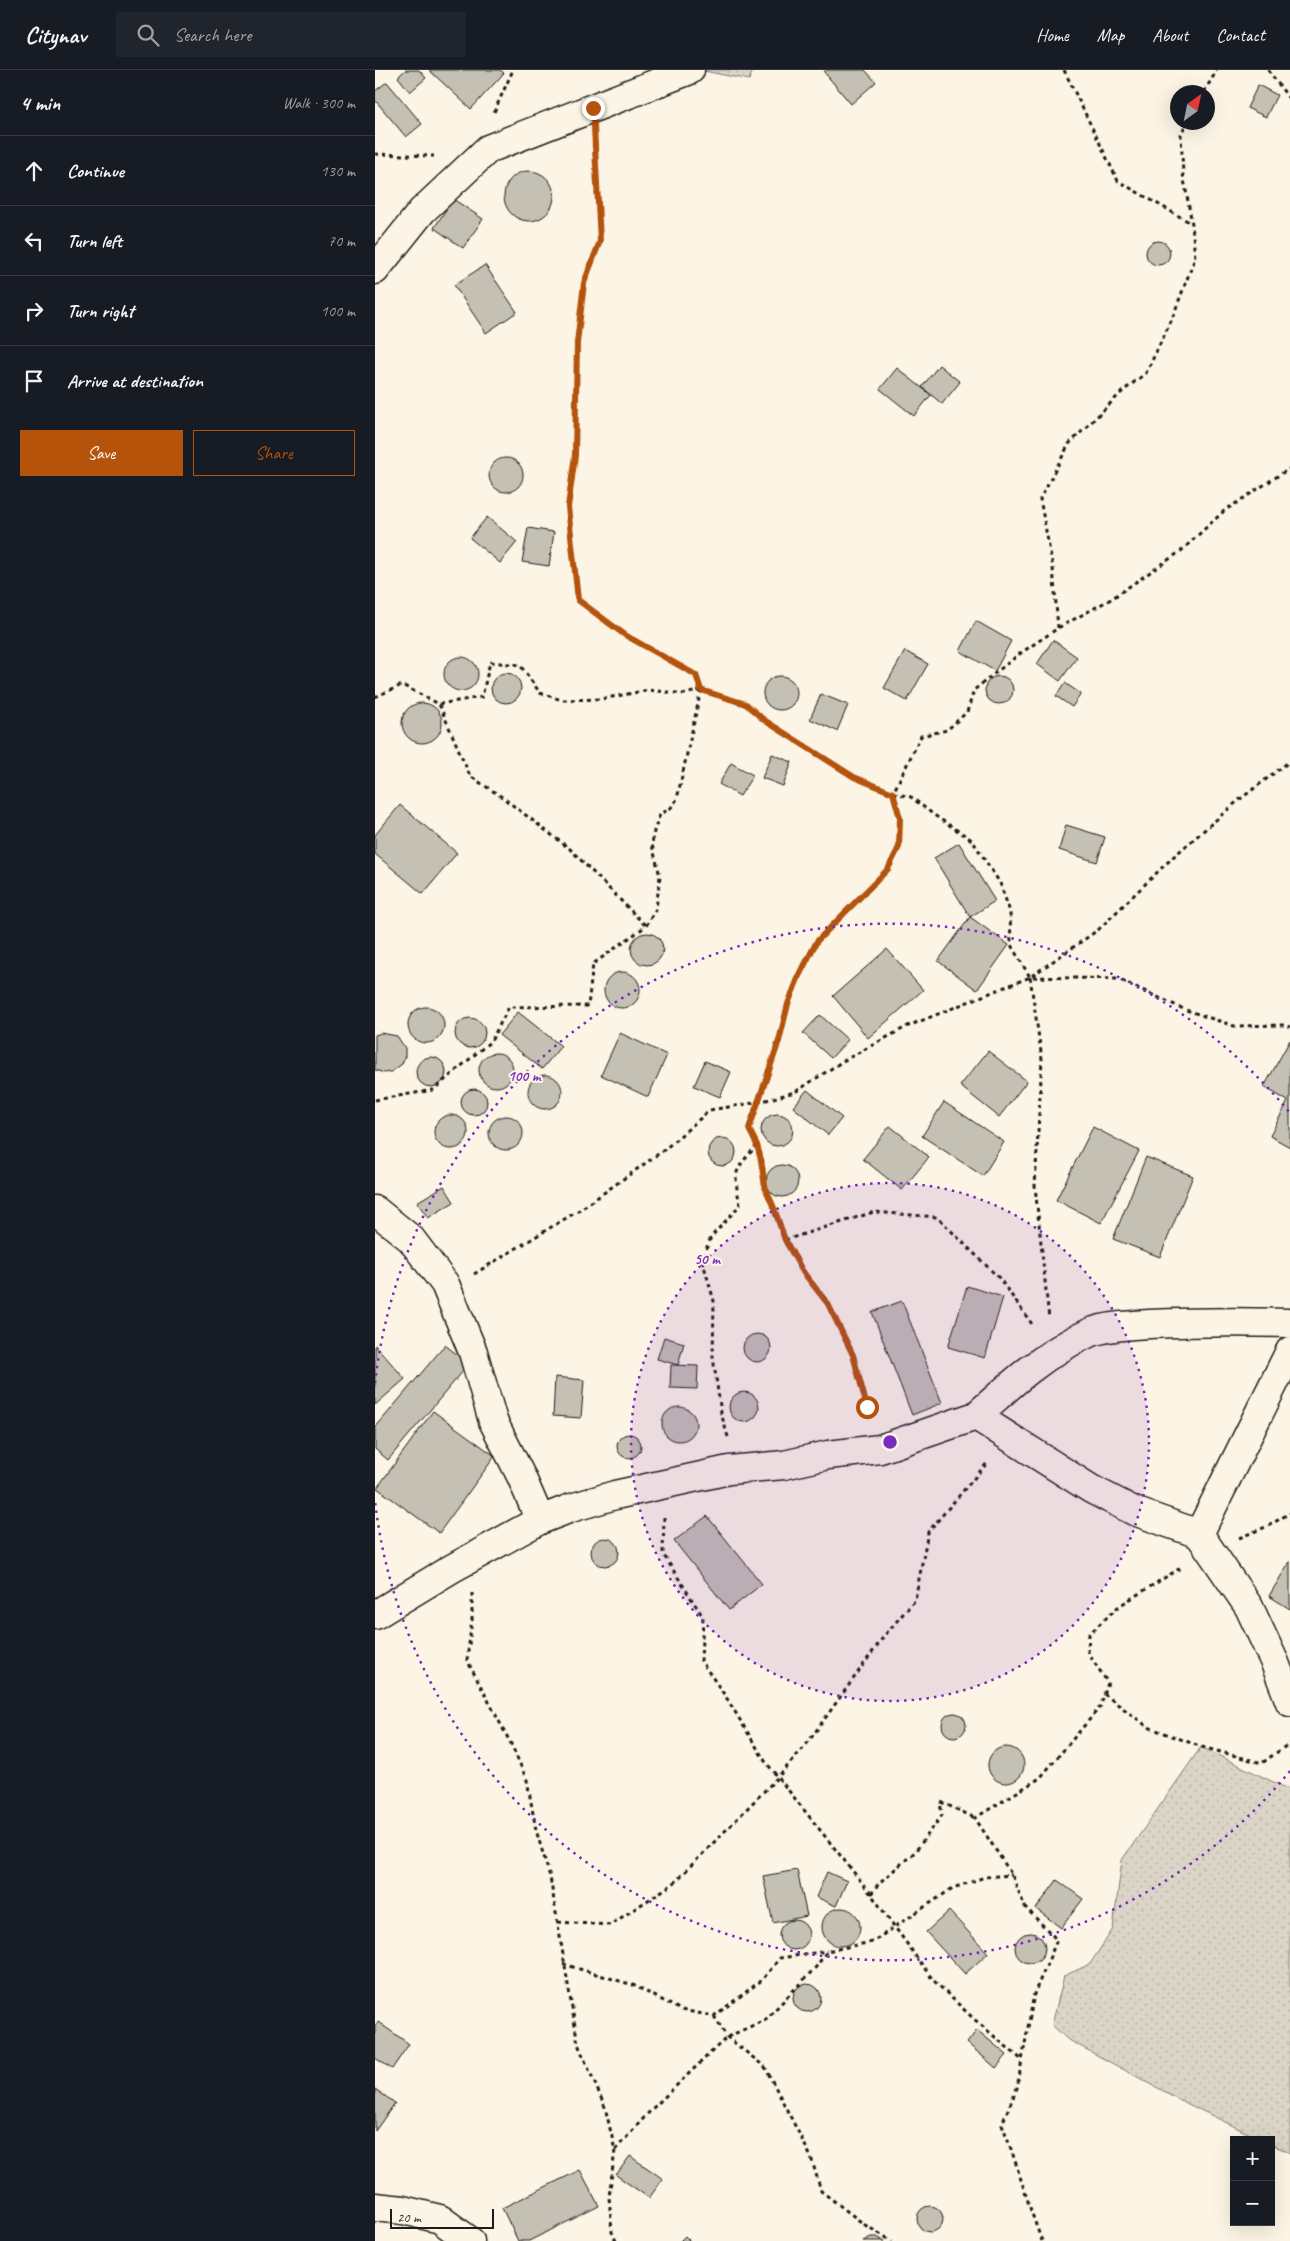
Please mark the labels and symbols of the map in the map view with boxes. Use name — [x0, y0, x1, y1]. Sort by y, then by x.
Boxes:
north arrow — [1170, 85, 1215, 130]
route end — [582, 97, 605, 120]
text: 100 m — [508, 1067, 542, 1086]
text: 50 m — [694, 1250, 721, 1269]
route start — [856, 1396, 879, 1419]
centre of rings — [881, 1433, 899, 1451]
scale bar — [390, 2206, 494, 2229]

